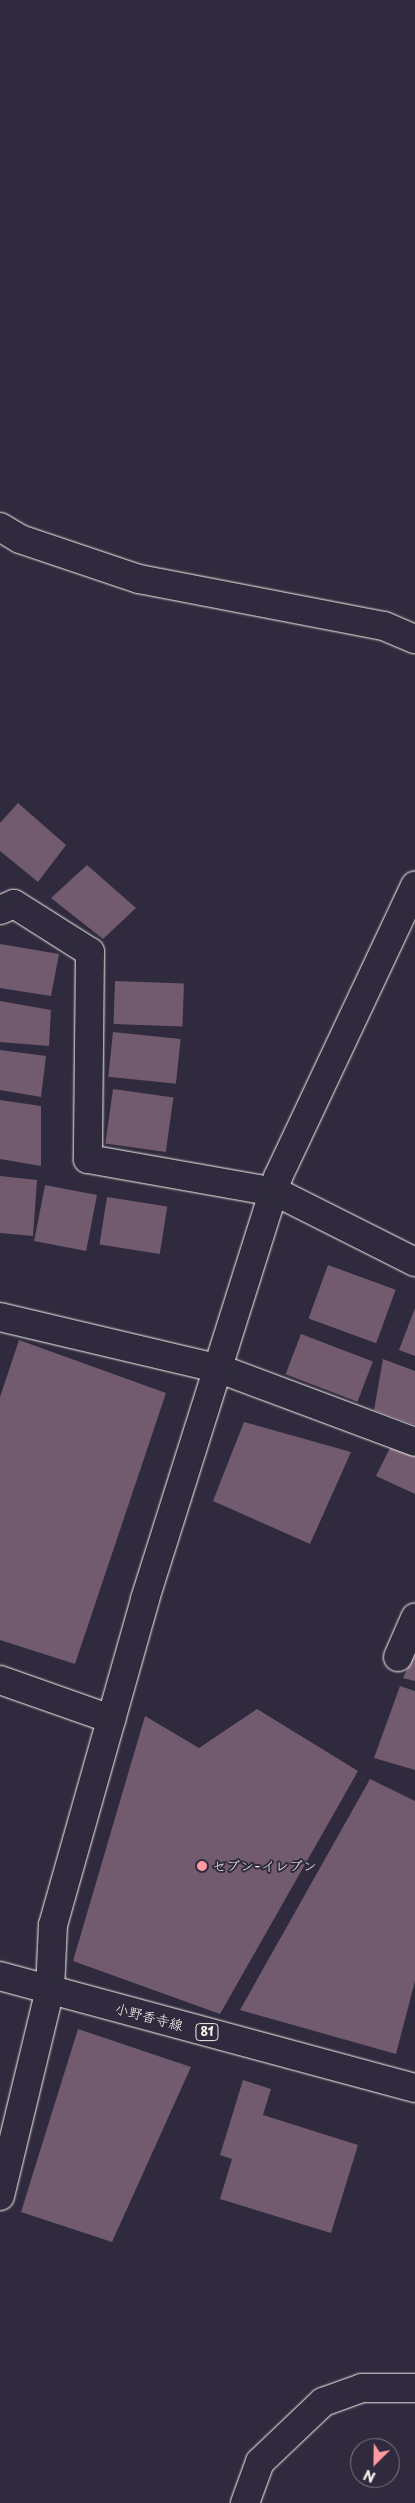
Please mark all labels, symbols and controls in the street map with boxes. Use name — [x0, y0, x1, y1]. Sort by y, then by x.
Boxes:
place label: セブン-イレブン — [212, 1858, 317, 1874]
marker: セブン-イレブン — [196, 1860, 208, 1872]
street label: 小野香寺線 — [113, 2000, 185, 2034]
road number: 81 — [194, 2022, 220, 2041]
north arrow — [350, 2438, 400, 2488]
text: N — [360, 2465, 379, 2488]

